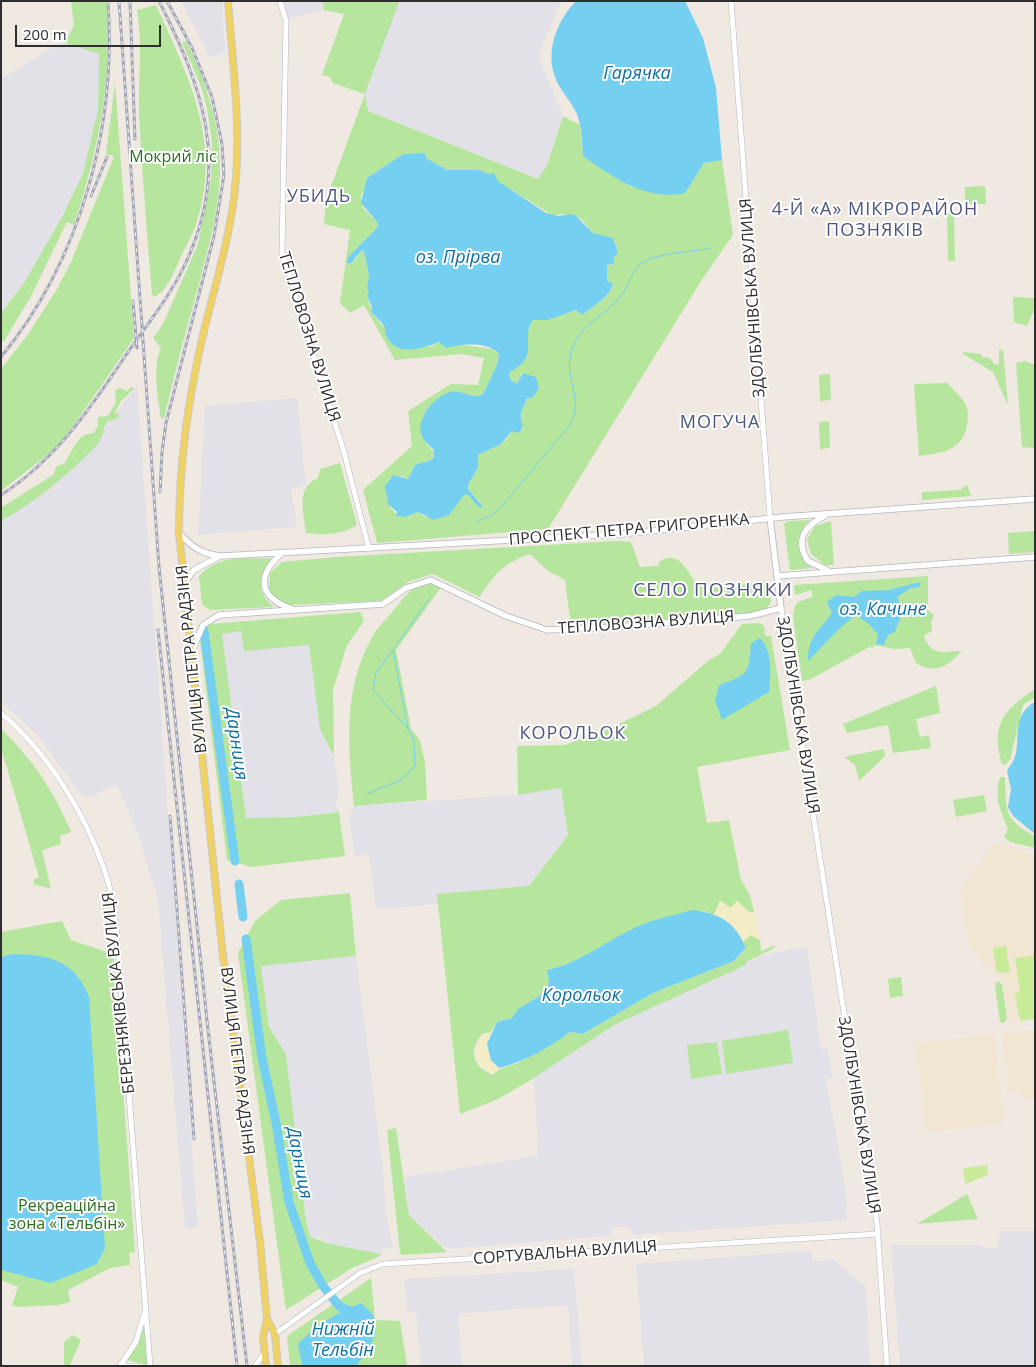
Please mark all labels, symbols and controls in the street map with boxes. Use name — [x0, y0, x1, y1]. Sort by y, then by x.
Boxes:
scale bar — [18, 15, 164, 47]
text: 200 m — [23, 24, 67, 44]
water label: Гарячка — [603, 63, 671, 85]
park label: Мокрий ліс — [129, 147, 217, 167]
district label: УБИДЬ — [286, 186, 352, 208]
street label: ЗДОЛБУНІВСЬКА ВУЛИЦЯ — [736, 198, 770, 398]
district label: 4-Й «А» МІКРОРАЙОН ПОЗНЯКІВ — [769, 199, 981, 242]
water label: оз. Прірва — [416, 247, 500, 269]
street label: ТЕПЛОВОЗНА ВУЛИЦЯ — [274, 250, 344, 424]
district label: МОГУЧА — [679, 412, 761, 434]
street label: ПРОСПЕКТ ПЕТРА ГРИГОРЕНКА — [508, 510, 750, 550]
street label: ВУЛИЦЯ ПЕТРА РАДЗІНЯ — [173, 564, 211, 754]
district label: СЕЛО ПОЗНЯКИ — [632, 580, 794, 602]
water label: оз. Качине — [839, 599, 927, 621]
street label: ТЕПЛОВОЗНА ВУЛИЦЯ — [557, 607, 735, 639]
street label: ЗДОЛБУНІВСЬКА ВУЛИЦЯ — [773, 615, 823, 815]
water label: Дарниця — [220, 706, 252, 782]
district label: КОРОЛЬОК — [519, 723, 627, 745]
street label: БЕРЕЗНЯКІВСЬКА ВУЛИЦЯ — [99, 891, 139, 1095]
street label: ВУЛИЦЯ ПЕТРА РАДЗІНЯ — [216, 966, 258, 1156]
water label: Корольок — [542, 985, 620, 1007]
street label: ЗДОЛБУНІВСЬКА ВУЛИЦЯ — [834, 1015, 884, 1215]
water label: Дарниця — [281, 1125, 317, 1201]
park label: Рекреаційна зона «Тельбін» — [9, 1196, 125, 1234]
street label: СОРТУВАЛЬНА ВУЛИЦЯ — [472, 1237, 658, 1269]
water label: Нижній Тельбін — [311, 1319, 375, 1362]

